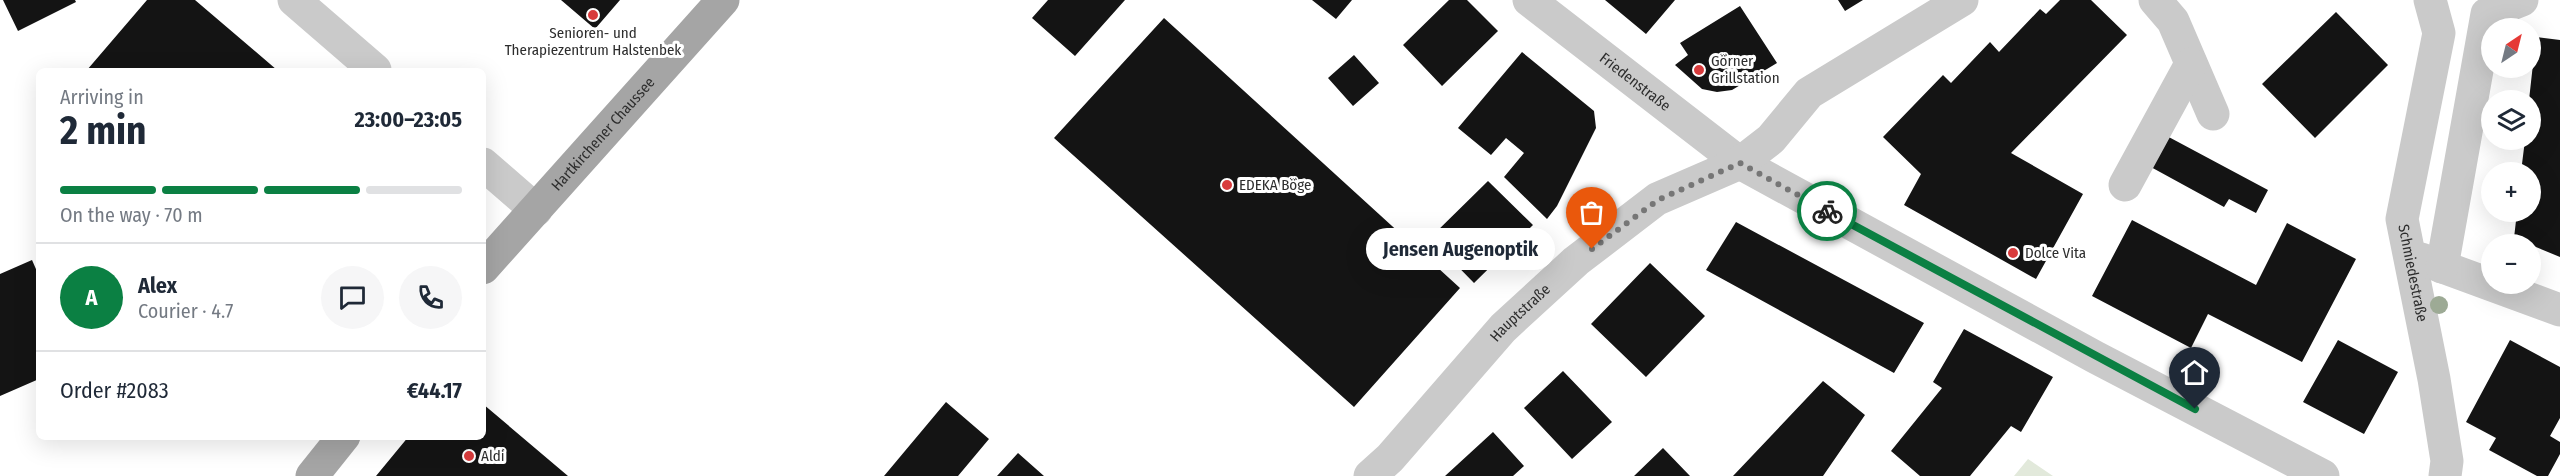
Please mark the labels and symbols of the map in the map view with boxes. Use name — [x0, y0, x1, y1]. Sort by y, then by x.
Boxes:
marker: Senioren- und Therapiezentrum Halstenbek — [586, 8, 600, 22]
north arrow — [2481, 18, 2541, 78]
place label: Senioren- und Therapiezentrum Halstenbek — [505, 24, 681, 59]
street label: Friedenstraße — [1596, 49, 1674, 115]
place label: Görner Grillstation — [1711, 52, 1780, 87]
marker: Görner Grillstation — [1692, 63, 1706, 77]
street label: Hartkirchener Chaussee — [548, 73, 659, 194]
place label: EDEKA Böge — [1239, 176, 1311, 194]
marker: EDEKA Böge — [1220, 178, 1234, 192]
courier — [1797, 181, 1857, 241]
pin — [1566, 187, 1617, 249]
street label: Schmiedestraße — [2394, 223, 2431, 323]
callout: Jensen Augenoptik — [1367, 228, 1556, 270]
place label: Dolce Vita — [2025, 244, 2086, 262]
marker: Dolce Vita — [2006, 246, 2020, 260]
street label: Hauptstraße — [1486, 280, 1554, 345]
pin — [2169, 347, 2220, 409]
place label: Aldi — [481, 447, 505, 465]
marker: Aldi — [462, 449, 476, 463]

